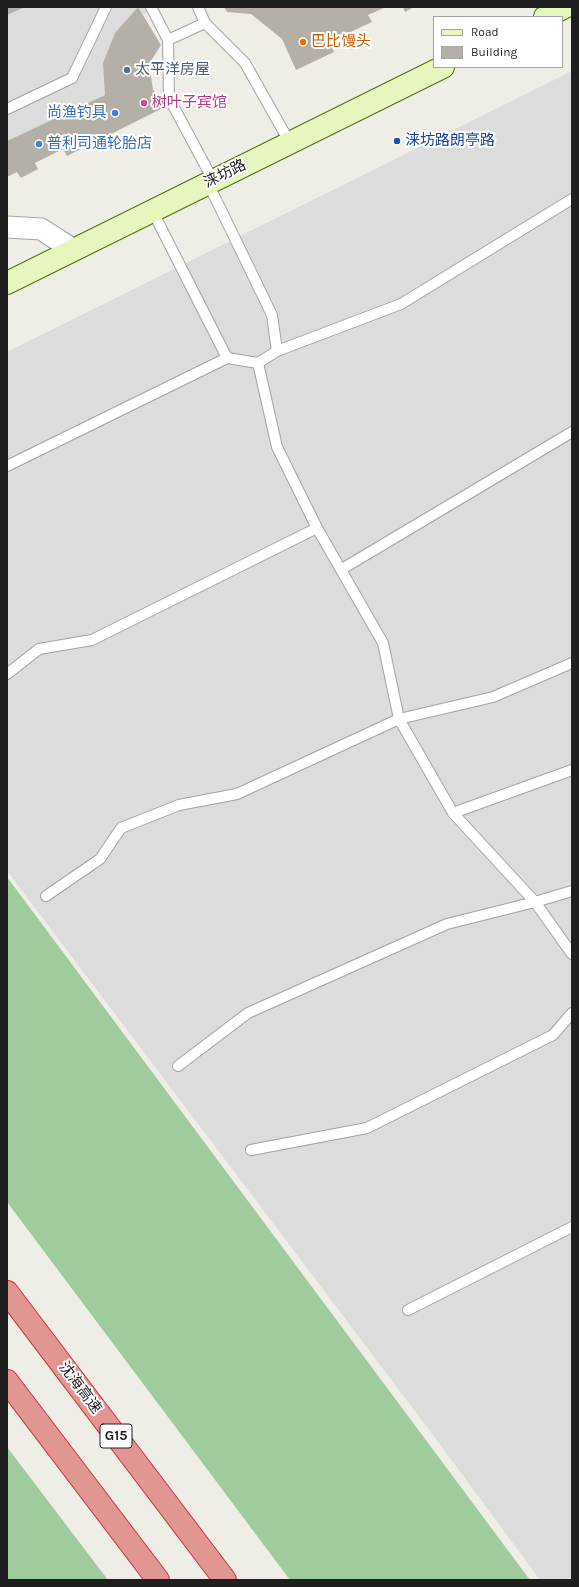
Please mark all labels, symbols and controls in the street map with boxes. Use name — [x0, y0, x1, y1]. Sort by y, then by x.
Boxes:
legend — [433, 16, 563, 68]
text: Road — [471, 25, 499, 39]
place label: 巴比馒头 — [311, 33, 371, 51]
marker: 巴比馒头 — [298, 37, 308, 47]
text: Building — [471, 45, 517, 59]
place label: 太平洋房屋 — [135, 61, 210, 79]
marker: 太平洋房屋 — [122, 65, 132, 75]
place label: 树叶子宾馆 — [152, 94, 227, 112]
marker: 树叶子宾馆 — [139, 98, 149, 108]
place label: 尚渔钓具 — [47, 104, 107, 122]
marker: 尚渔钓具 — [110, 108, 120, 118]
place label: 涞坊路朗亭路 — [405, 132, 495, 150]
place label: 普利司通轮胎店 — [47, 135, 152, 153]
marker: 涞坊路朗亭路 — [392, 136, 402, 146]
marker: 普利司通轮胎店 — [34, 139, 44, 149]
street label: 涞坊路 — [201, 156, 249, 192]
street label: 沈海高速 — [55, 1359, 105, 1417]
road number: G15 — [100, 1424, 132, 1448]

